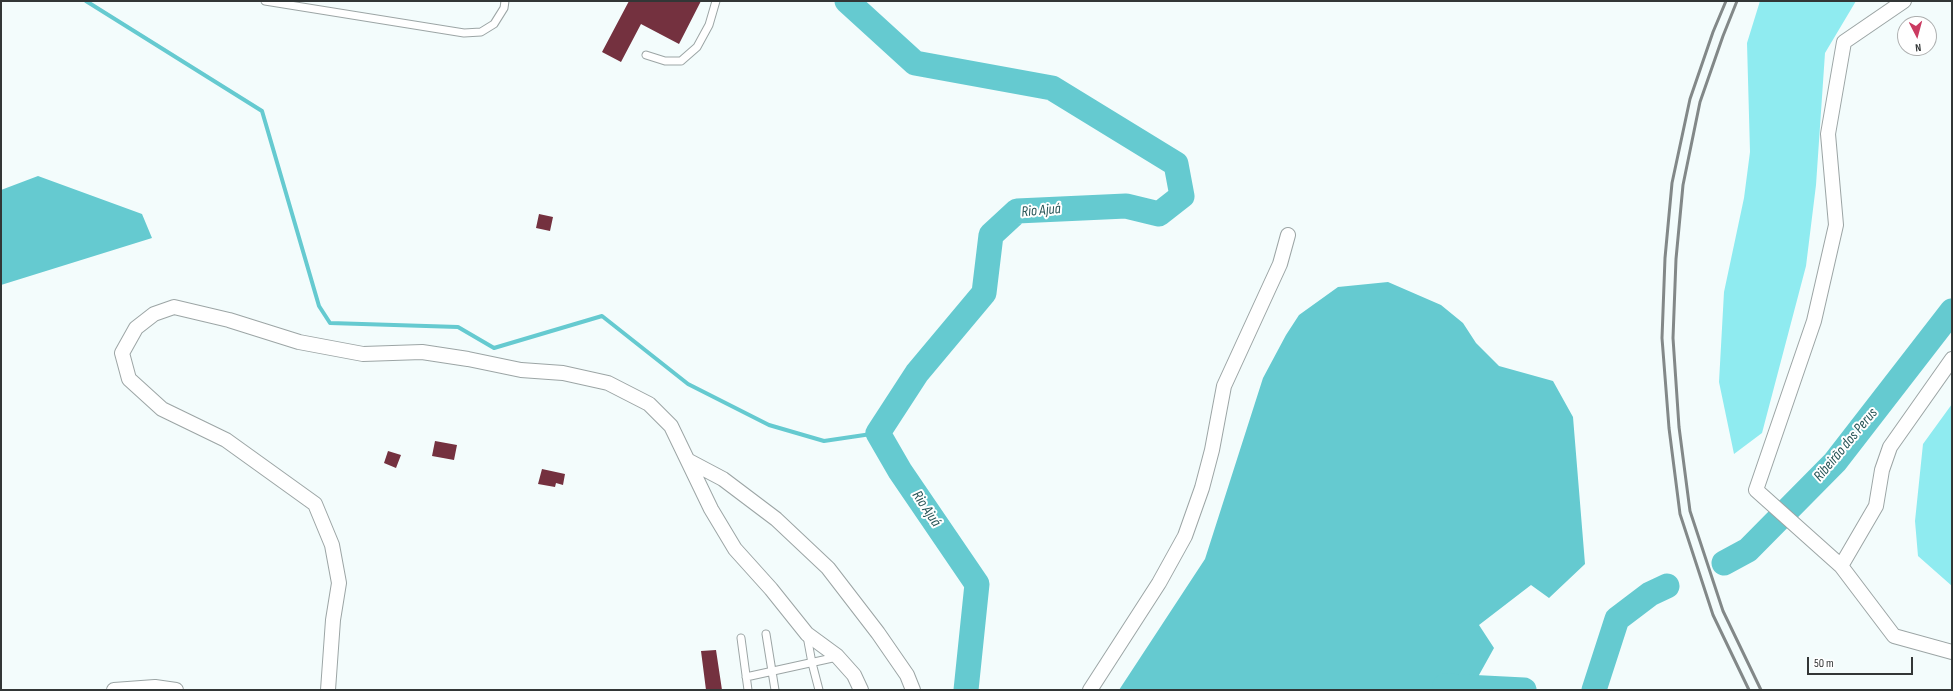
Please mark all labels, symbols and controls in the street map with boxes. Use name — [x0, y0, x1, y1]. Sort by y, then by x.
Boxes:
north arrow — [1897, 16, 1937, 56]
text: N — [1915, 41, 1922, 54]
water label: Rio Ajuá — [1021, 200, 1061, 222]
water label: Ribeirão dos Perus — [1810, 405, 1882, 485]
water label: Rio Ajuá — [908, 488, 944, 530]
scale bar — [1809, 649, 1915, 675]
text: 50 m — [1814, 656, 1834, 671]

